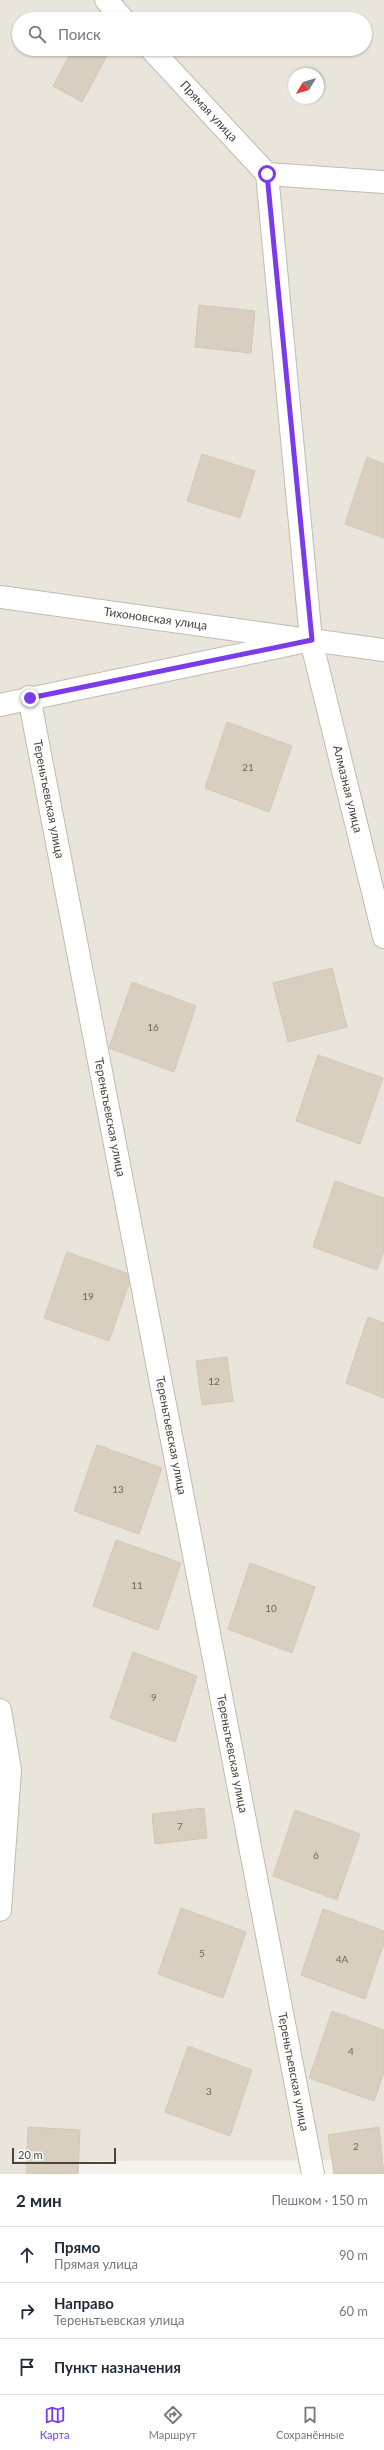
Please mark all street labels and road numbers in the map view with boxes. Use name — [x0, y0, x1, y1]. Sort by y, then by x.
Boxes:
street label: Прямая улица — [177, 77, 241, 145]
street label: Тихоновская улица — [103, 604, 208, 633]
street label: Тереньтьевская улица — [30, 738, 68, 860]
street label: Алмазная улица — [330, 744, 366, 834]
street label: Тереньтьевская улица — [92, 1057, 129, 1178]
street label: Тереньтьевская улица — [153, 1375, 190, 1496]
street label: Тереньтьевская улица — [214, 1693, 251, 1814]
street label: Тереньтьевская улица — [275, 2011, 313, 2132]

